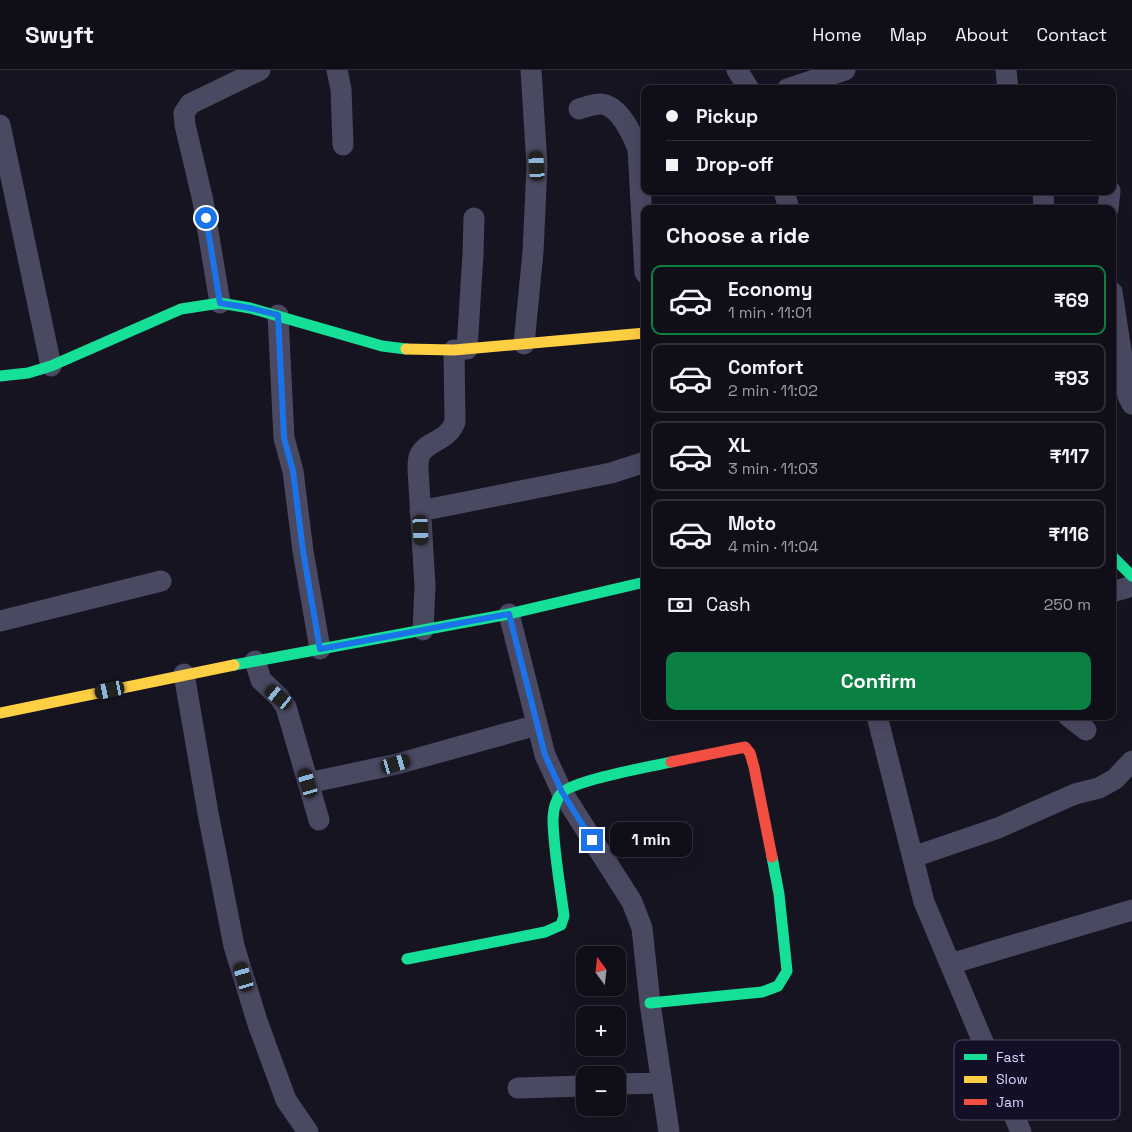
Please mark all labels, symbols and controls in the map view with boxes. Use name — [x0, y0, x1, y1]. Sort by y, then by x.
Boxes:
text: Swyft — [25, 19, 94, 50]
text: Home — [813, 23, 862, 46]
text: Map — [890, 23, 927, 46]
text: About — [955, 23, 1009, 46]
text: Contact — [1037, 23, 1107, 46]
text: Pickup — [696, 104, 758, 129]
car — [528, 151, 545, 181]
text: Drop-off — [696, 152, 774, 177]
route start — [195, 207, 217, 229]
text: Choose a ride — [666, 221, 810, 249]
text: Economy — [728, 277, 812, 302]
icon: car — [668, 278, 713, 323]
text: ₹69 — [1054, 288, 1089, 313]
text: 1 min · 11:01 — [728, 302, 812, 323]
text: Comfort — [728, 355, 804, 380]
icon: car — [668, 356, 713, 401]
text: ₹93 — [1054, 366, 1089, 391]
text: 2 min · 11:02 — [728, 380, 818, 401]
text: XL — [728, 433, 751, 458]
icon: car — [668, 434, 713, 479]
text: ₹117 — [1049, 444, 1089, 469]
text: 3 min · 11:03 — [728, 458, 818, 479]
text: Moto — [728, 511, 776, 536]
icon: car — [668, 512, 713, 557]
car — [412, 515, 429, 545]
text: ₹116 — [1048, 522, 1089, 547]
text: 4 min · 11:04 — [728, 536, 819, 557]
icon: cash — [666, 591, 694, 619]
text: Cash — [706, 592, 751, 617]
text: 250 m — [1044, 594, 1091, 615]
button: Confirm — [666, 652, 1091, 710]
car — [93, 680, 126, 700]
car — [262, 682, 295, 712]
car — [379, 753, 412, 775]
car — [296, 766, 319, 800]
callout: 1 min — [610, 822, 692, 858]
route end — [581, 829, 603, 851]
text: 1 min — [631, 829, 671, 850]
north arrow — [576, 946, 626, 996]
map controls — [576, 946, 626, 1116]
car — [232, 960, 255, 994]
button: + — [576, 1006, 626, 1056]
legend — [954, 1040, 1120, 1120]
text: Fast — [996, 1048, 1025, 1066]
button: − — [576, 1066, 626, 1116]
text: Slow — [996, 1070, 1028, 1088]
text: Jam — [996, 1093, 1024, 1111]

